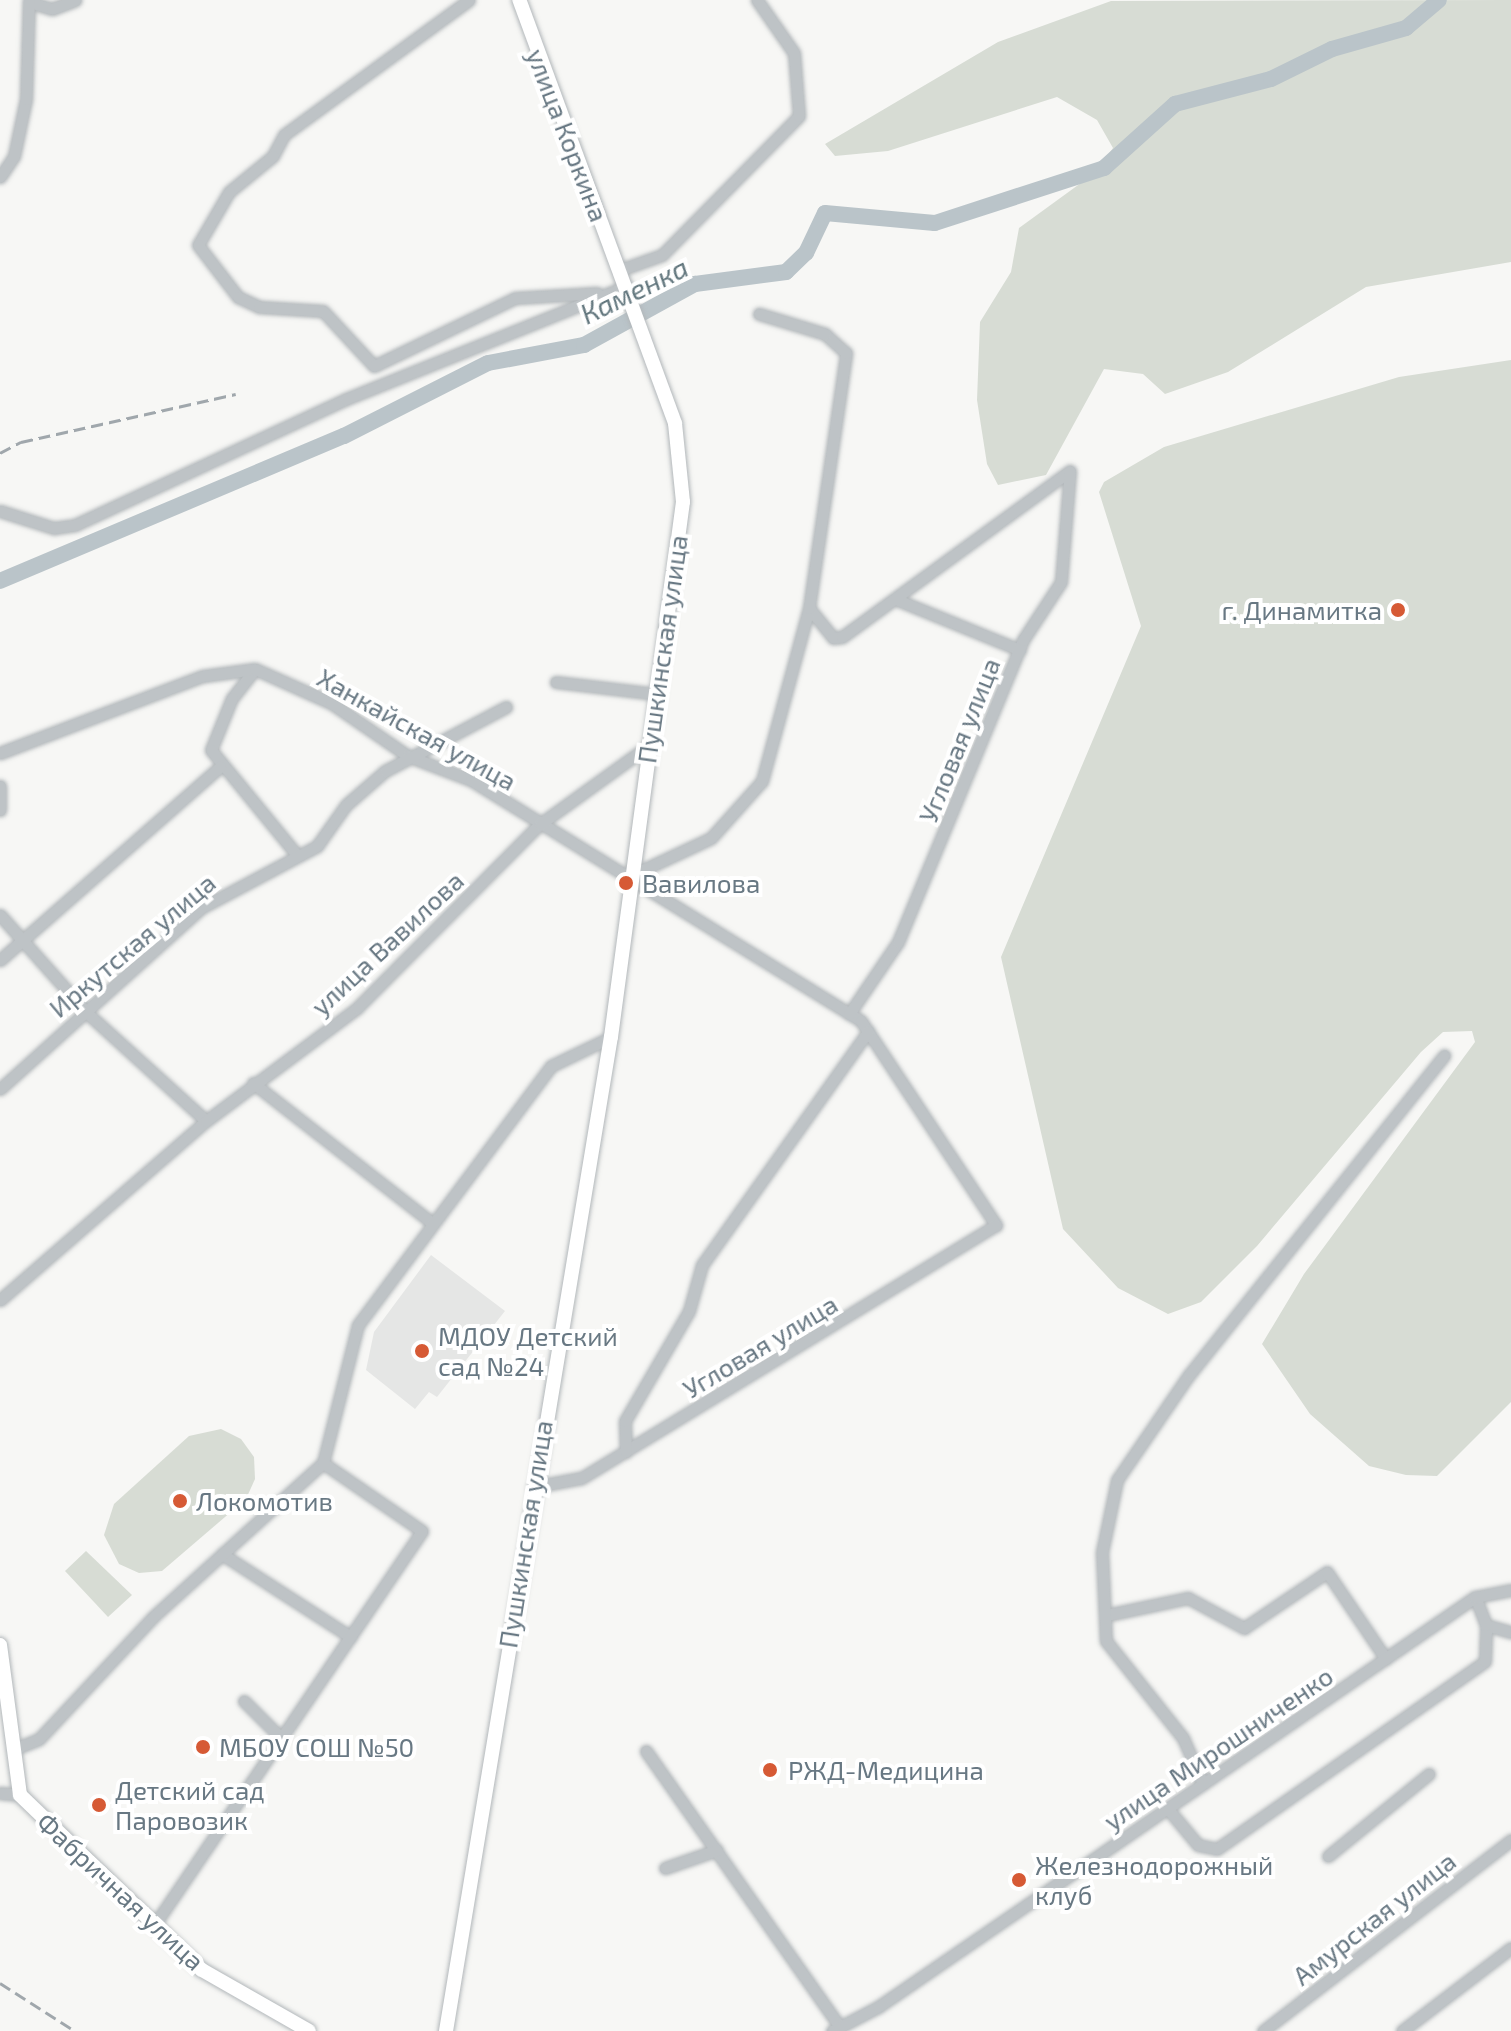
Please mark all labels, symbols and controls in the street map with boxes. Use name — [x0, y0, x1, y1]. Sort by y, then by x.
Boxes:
street label: улица Коркина — [521, 44, 615, 226]
water label: Каменка — [575, 250, 693, 330]
street label: Пушкинская улица — [631, 533, 693, 765]
place label: г. Динамитка — [1222, 594, 1382, 626]
marker: г. Динамитка — [1389, 601, 1407, 619]
street label: Угловая улица — [912, 653, 1006, 827]
street label: Ханкайская улица — [312, 661, 522, 797]
street label: улица Вавилова — [304, 864, 470, 1022]
street label: Иркутская улица — [43, 867, 221, 1023]
place label: Вавилова — [642, 867, 760, 899]
marker: Вавилова — [617, 874, 635, 892]
street label: Угловая улица — [677, 1288, 843, 1404]
place label: МДОУ Детский сад №24 — [438, 1320, 618, 1382]
marker: МДОУ Детский сад №24 — [413, 1342, 431, 1360]
street label: Пушкинская улица — [492, 1418, 558, 1650]
place label: Локомотив — [196, 1485, 333, 1517]
marker: Локомотив — [171, 1492, 189, 1510]
street label: улица Мирошниченко — [1098, 1660, 1338, 1836]
place label: МБОУ СОШ №50 — [219, 1731, 414, 1763]
marker: МБОУ СОШ №50 — [194, 1738, 212, 1756]
place label: РЖД-Медицина — [788, 1754, 984, 1786]
marker: РЖД-Медицина — [759, 1759, 781, 1781]
place label: Детский сад Паровозик — [115, 1774, 265, 1836]
marker: Детский сад Паровозик — [90, 1796, 108, 1814]
street label: Фабричная улица — [31, 1806, 211, 1976]
street label: Амурская улица — [1286, 1845, 1462, 1991]
place label: Железнодорожный клуб — [1035, 1849, 1273, 1910]
marker: Железнодорожный клуб — [1010, 1871, 1028, 1889]

